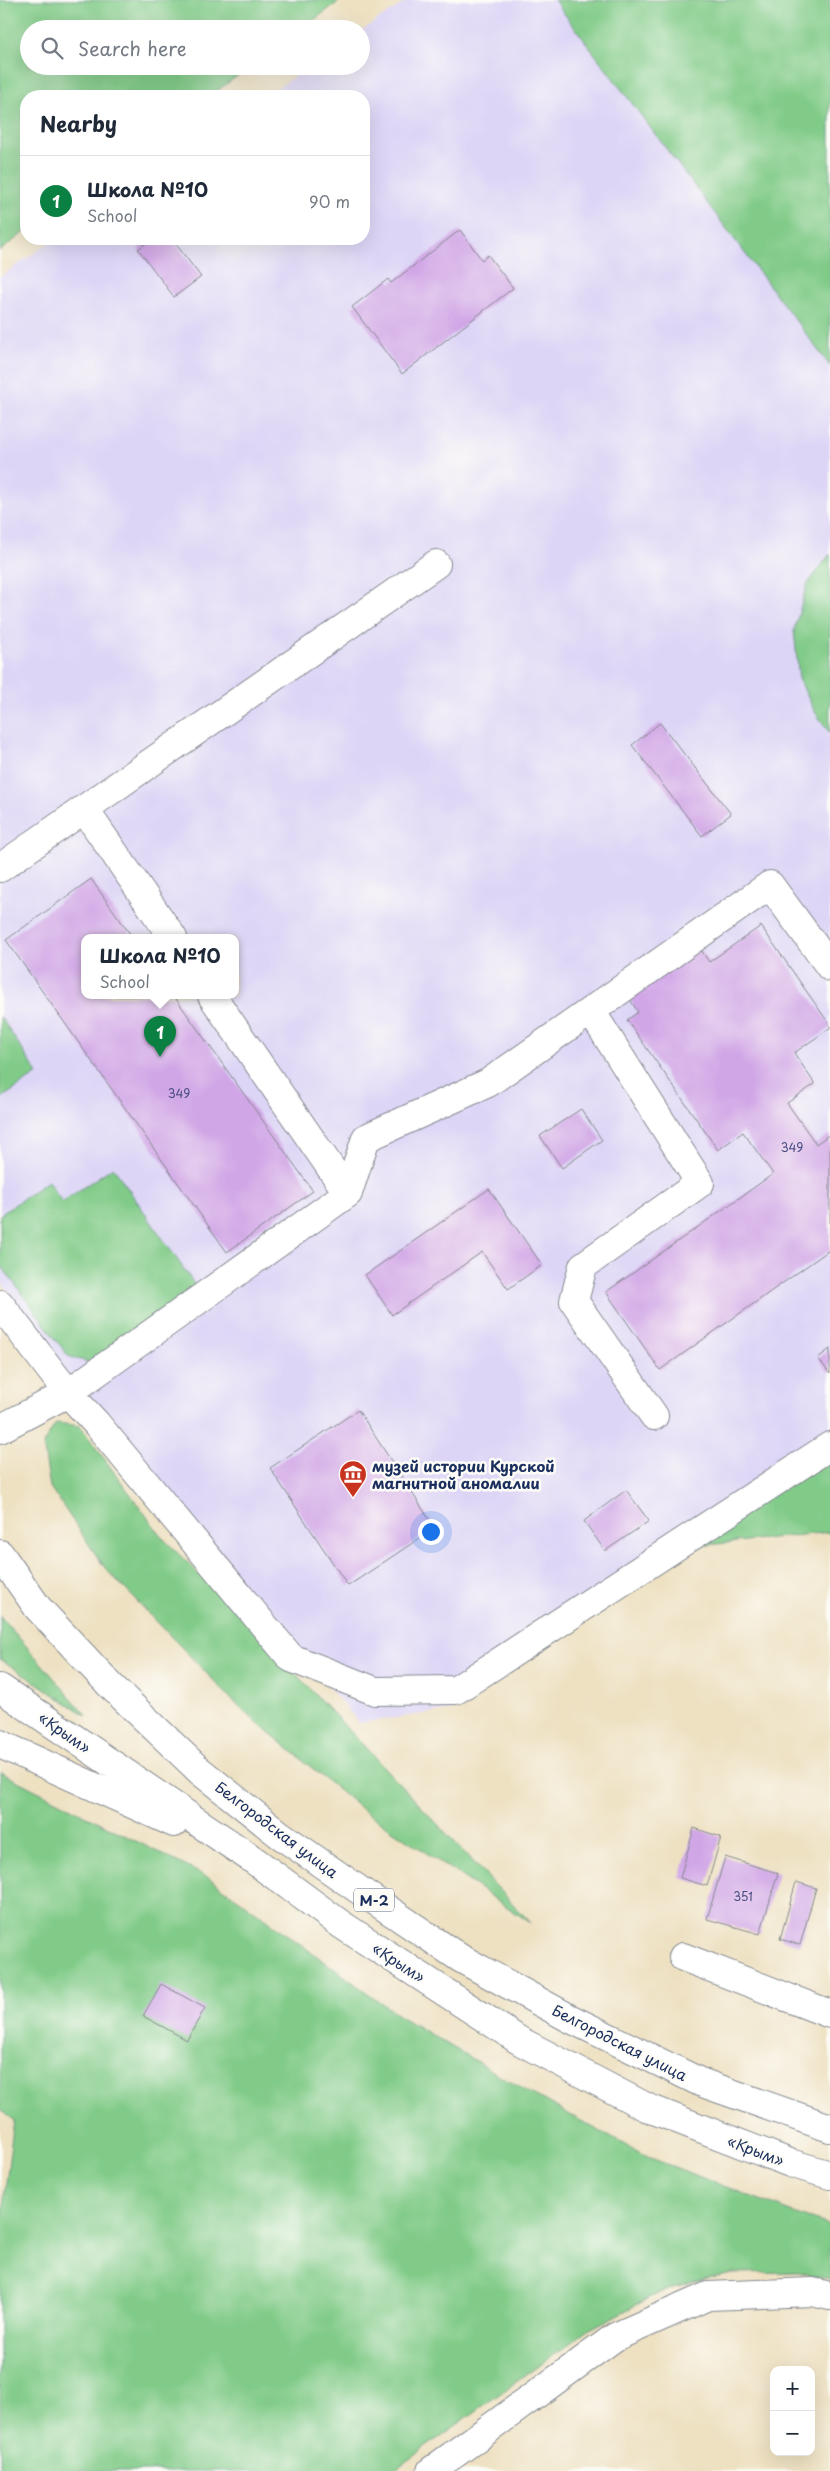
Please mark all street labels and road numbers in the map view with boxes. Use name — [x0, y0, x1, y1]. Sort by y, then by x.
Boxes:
street label: «Крым» — [34, 1706, 96, 1759]
street label: Белгородская улица — [211, 1775, 344, 1883]
road number: М-2 — [354, 1888, 394, 1912]
street label: «Крым» — [368, 1936, 430, 1988]
street label: Белгородская улица — [548, 1998, 692, 2086]
street label: «Крым» — [724, 2129, 788, 2171]

